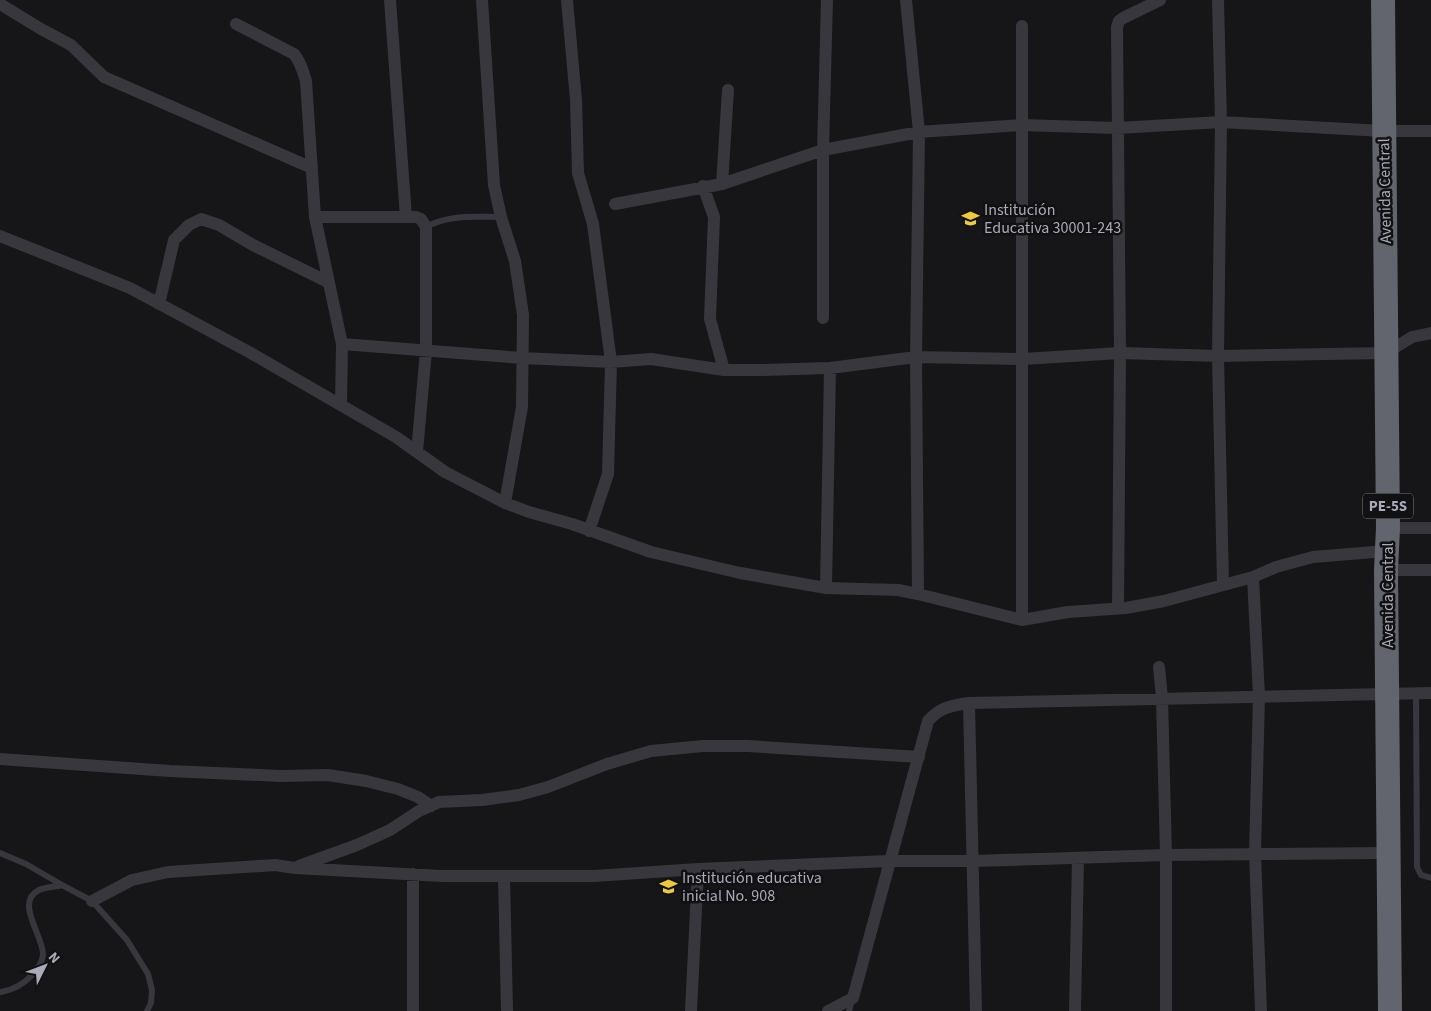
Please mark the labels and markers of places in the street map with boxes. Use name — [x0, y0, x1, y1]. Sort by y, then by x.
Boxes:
place label: Institución Educativa 30001-243 — [984, 199, 1121, 239]
school or university icon: Institución Educativa 30001-243 — [960, 208, 980, 228]
place label: Institución educativa inicial No. 908 — [682, 867, 822, 907]
school or university icon: Institución educativa inicial No. 908 — [658, 876, 678, 896]

